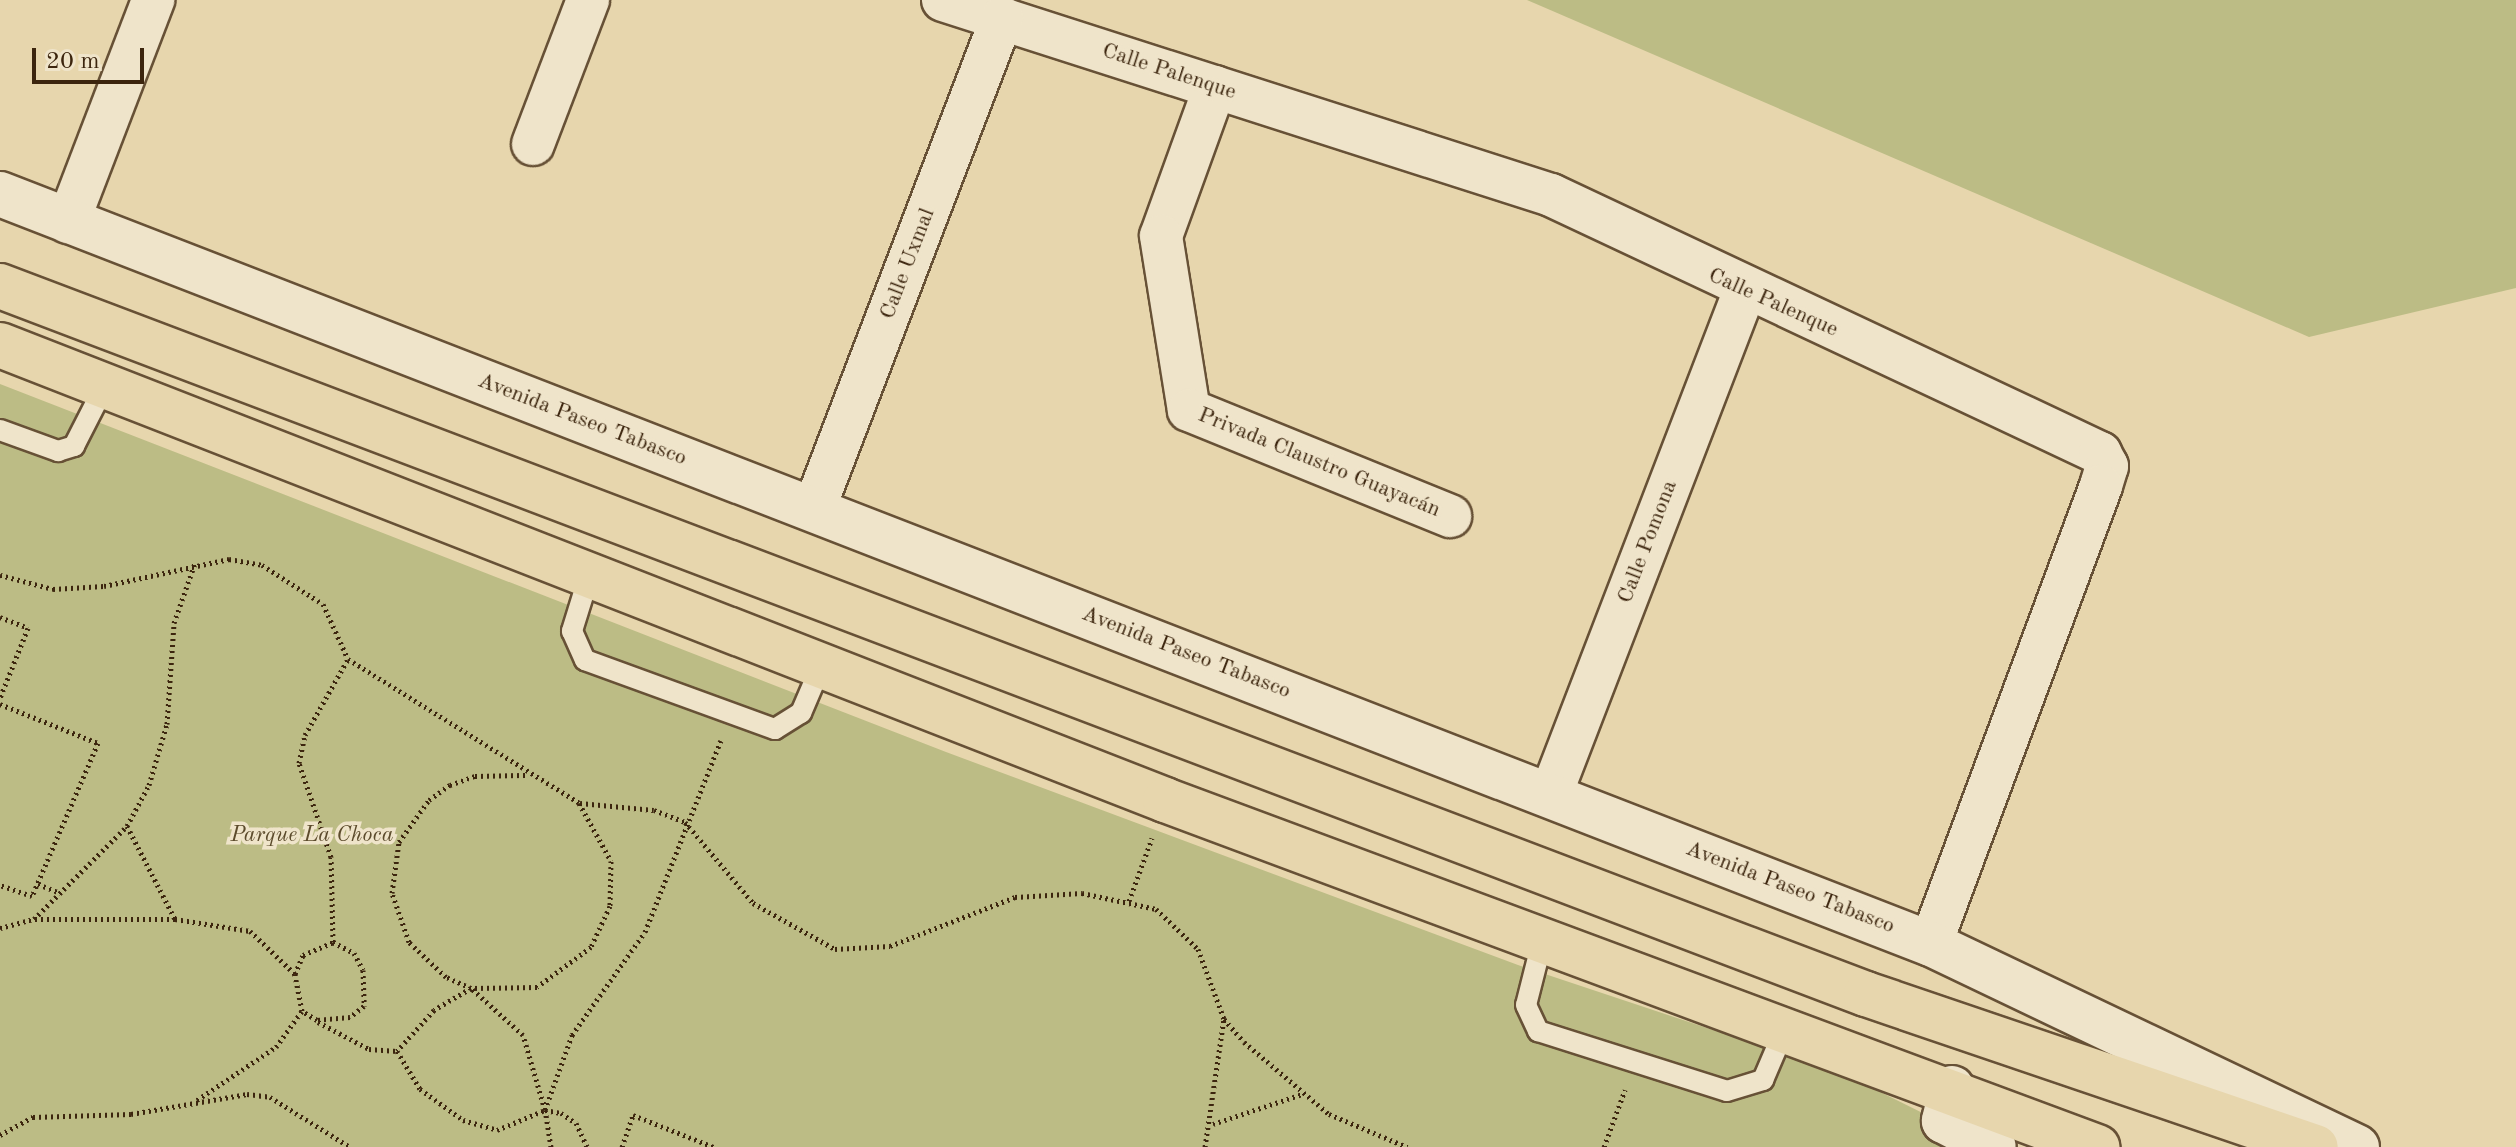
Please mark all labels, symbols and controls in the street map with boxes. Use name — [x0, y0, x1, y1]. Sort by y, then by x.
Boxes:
scale bar — [36, 32, 148, 82]
street label: Calle Palenque — [1099, 38, 1239, 106]
text: 20 m — [46, 50, 100, 74]
street label: Calle Uxmal — [875, 205, 941, 323]
street label: Calle Palenque — [1704, 263, 1842, 343]
street label: Avenida Paseo Tabasco — [474, 368, 690, 472]
street label: Privada Claustro Guayacán — [1194, 402, 1444, 524]
street label: Calle Pomona — [1612, 477, 1684, 607]
street label: Avenida Paseo Tabasco — [1078, 601, 1294, 705]
park label: Parque La Choca — [230, 823, 394, 849]
street label: Avenida Paseo Tabasco — [1682, 836, 1898, 940]

